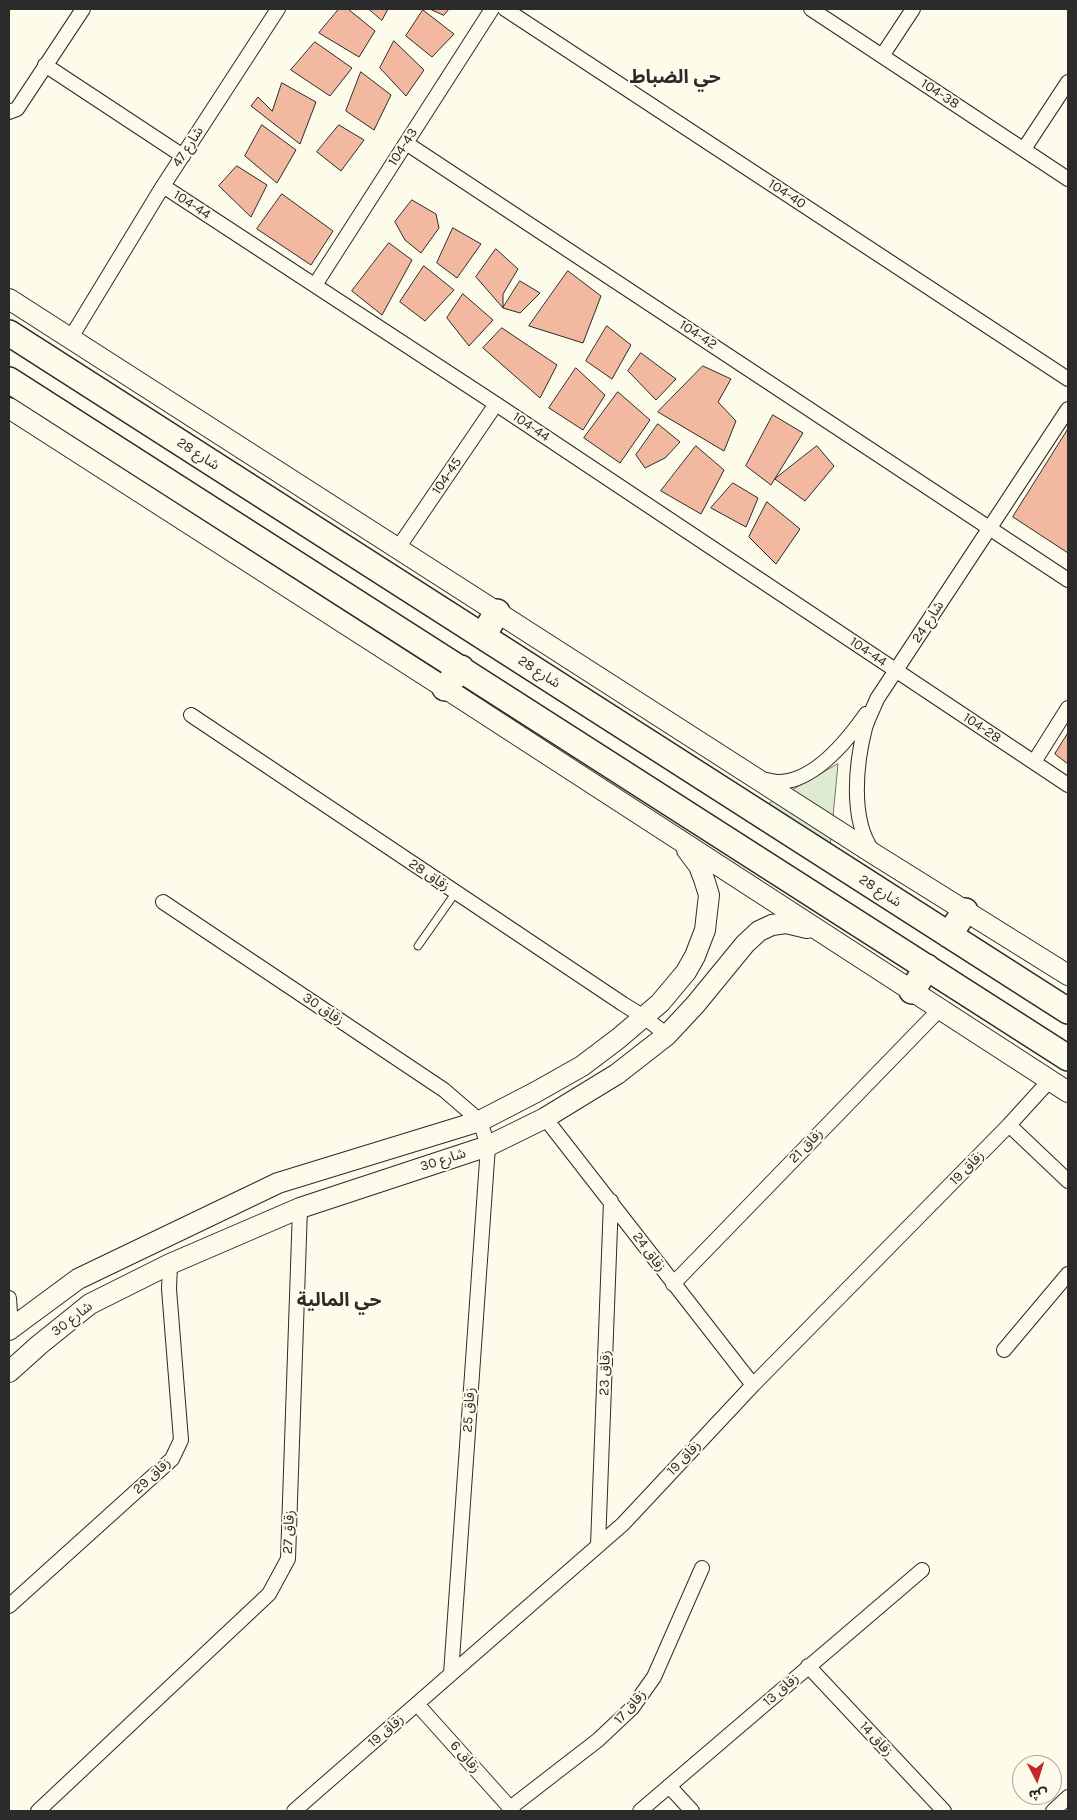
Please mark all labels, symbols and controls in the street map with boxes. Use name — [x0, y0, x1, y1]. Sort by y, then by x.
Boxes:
district label: حي الضباط — [629, 67, 721, 89]
street label: 104-38 — [918, 75, 962, 113]
street label: شارع 47 — [169, 124, 207, 170]
street label: 104-43 — [385, 125, 421, 169]
street label: 104-40 — [765, 176, 809, 212]
street label: 104-44 — [170, 187, 214, 223]
street label: 104-42 — [676, 317, 720, 353]
street label: 104-44 — [509, 408, 553, 446]
street label: شارع 28 — [174, 434, 222, 474]
street label: 104-45 — [428, 454, 466, 498]
street label: شارع 24 — [908, 598, 948, 646]
street label: 104-44 — [846, 633, 890, 671]
street label: شارع 28 — [515, 652, 563, 692]
street label: 104-28 — [960, 709, 1004, 747]
street label: زقاق 28 — [405, 855, 453, 895]
street label: شارع 28 — [856, 871, 904, 911]
street label: زقاق 30 — [299, 989, 347, 1029]
street label: زقاق 21 — [785, 1125, 827, 1167]
street label: شارع 30 — [418, 1145, 468, 1175]
street label: زقاق 19 — [946, 1147, 988, 1189]
street label: زقاق 24 — [629, 1229, 669, 1275]
district label: حي المالية — [297, 1290, 381, 1312]
street label: شارع 30 — [48, 1298, 96, 1340]
street label: زقاق 23 — [596, 1350, 614, 1396]
street label: زقاق 25 — [459, 1387, 479, 1433]
street label: زقاق 19 — [664, 1437, 704, 1479]
street label: زقاق 29 — [130, 1454, 174, 1498]
street label: زقاق 27 — [279, 1510, 299, 1554]
street label: زقاق 13 — [760, 1670, 802, 1710]
street label: زقاق 17 — [610, 1686, 650, 1728]
street label: زقاق 19 — [365, 1711, 407, 1751]
street label: زقاق 14 — [856, 1718, 896, 1760]
street label: زقاق 6 — [446, 1738, 484, 1776]
north arrow — [1012, 1755, 1062, 1805]
text: ش — [1028, 1785, 1049, 1804]

